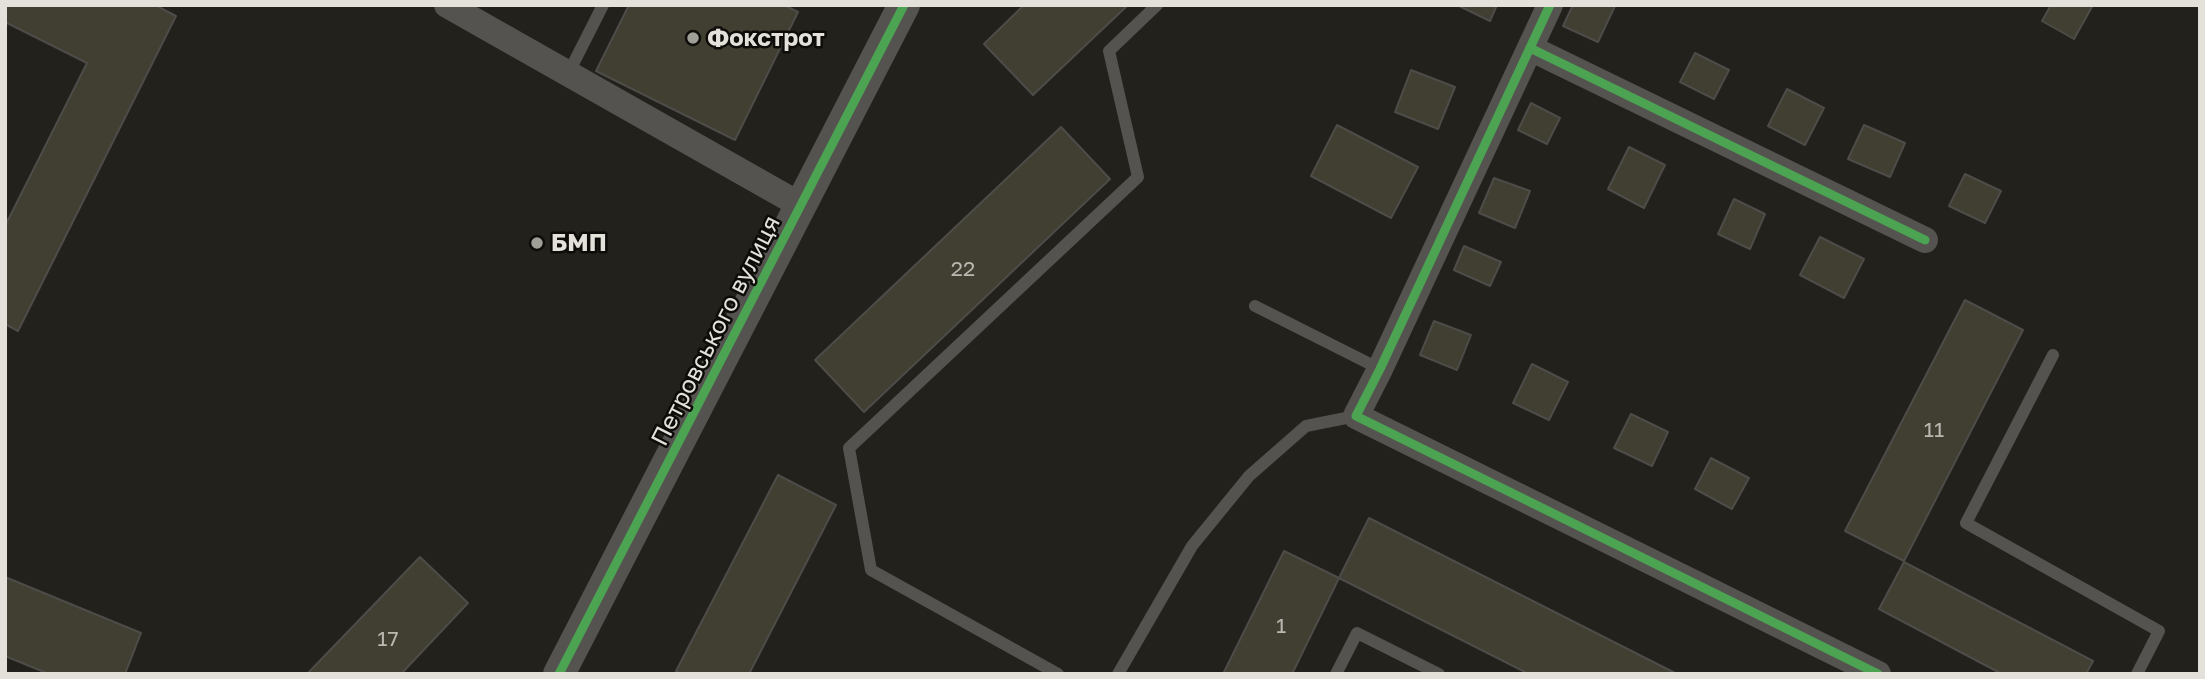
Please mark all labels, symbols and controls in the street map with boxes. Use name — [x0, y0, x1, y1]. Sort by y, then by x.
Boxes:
place label: Фокстрот — [707, 24, 825, 52]
marker: Фокстрот — [685, 30, 701, 46]
street label: Петровського вулиця — [645, 211, 787, 451]
place label: БМП — [551, 229, 607, 257]
marker: БМП — [529, 235, 545, 251]
house number: 22 — [951, 256, 975, 282]
house number: 11 — [1924, 417, 1944, 443]
house number: 1 — [1276, 613, 1286, 639]
house number: 17 — [377, 626, 399, 652]

